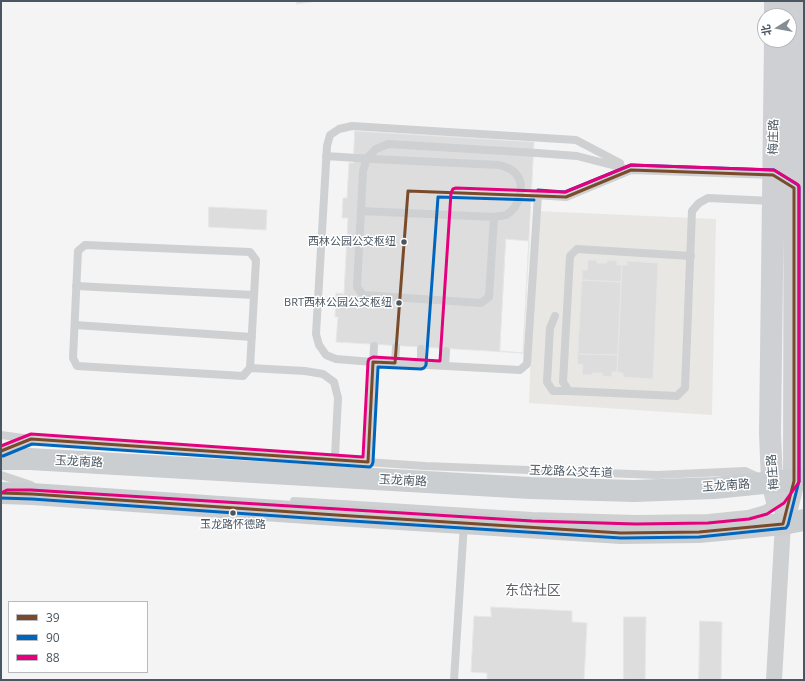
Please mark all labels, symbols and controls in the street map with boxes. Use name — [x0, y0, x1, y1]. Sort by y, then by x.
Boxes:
north arrow — [757, 8, 797, 48]
text: 北 — [757, 23, 774, 37]
street label: 梅庄路 — [766, 119, 782, 155]
place label: 西林公园公交枢纽 — [308, 235, 396, 249]
marker: 西林公园公交枢纽 — [399, 237, 409, 247]
place label: BRT西林公园公交枢纽 — [284, 296, 392, 310]
marker: BRT西林公园公交枢纽 — [394, 298, 404, 308]
street label: 梅庄路 — [764, 453, 782, 491]
street label: 玉龙南路 — [55, 454, 103, 470]
street label: 玉龙路公交车道 — [529, 463, 613, 481]
street label: 玉龙南路 — [379, 473, 427, 489]
street label: 玉龙南路 — [702, 477, 750, 495]
marker: 玉龙路怀德路 — [228, 508, 238, 518]
place label: 玉龙路怀德路 — [200, 518, 266, 532]
district label: 东岱社区 — [505, 583, 561, 599]
legend — [8, 601, 148, 673]
text: 39 — [46, 609, 60, 626]
text: 90 — [46, 629, 60, 646]
text: 88 — [46, 649, 60, 666]

